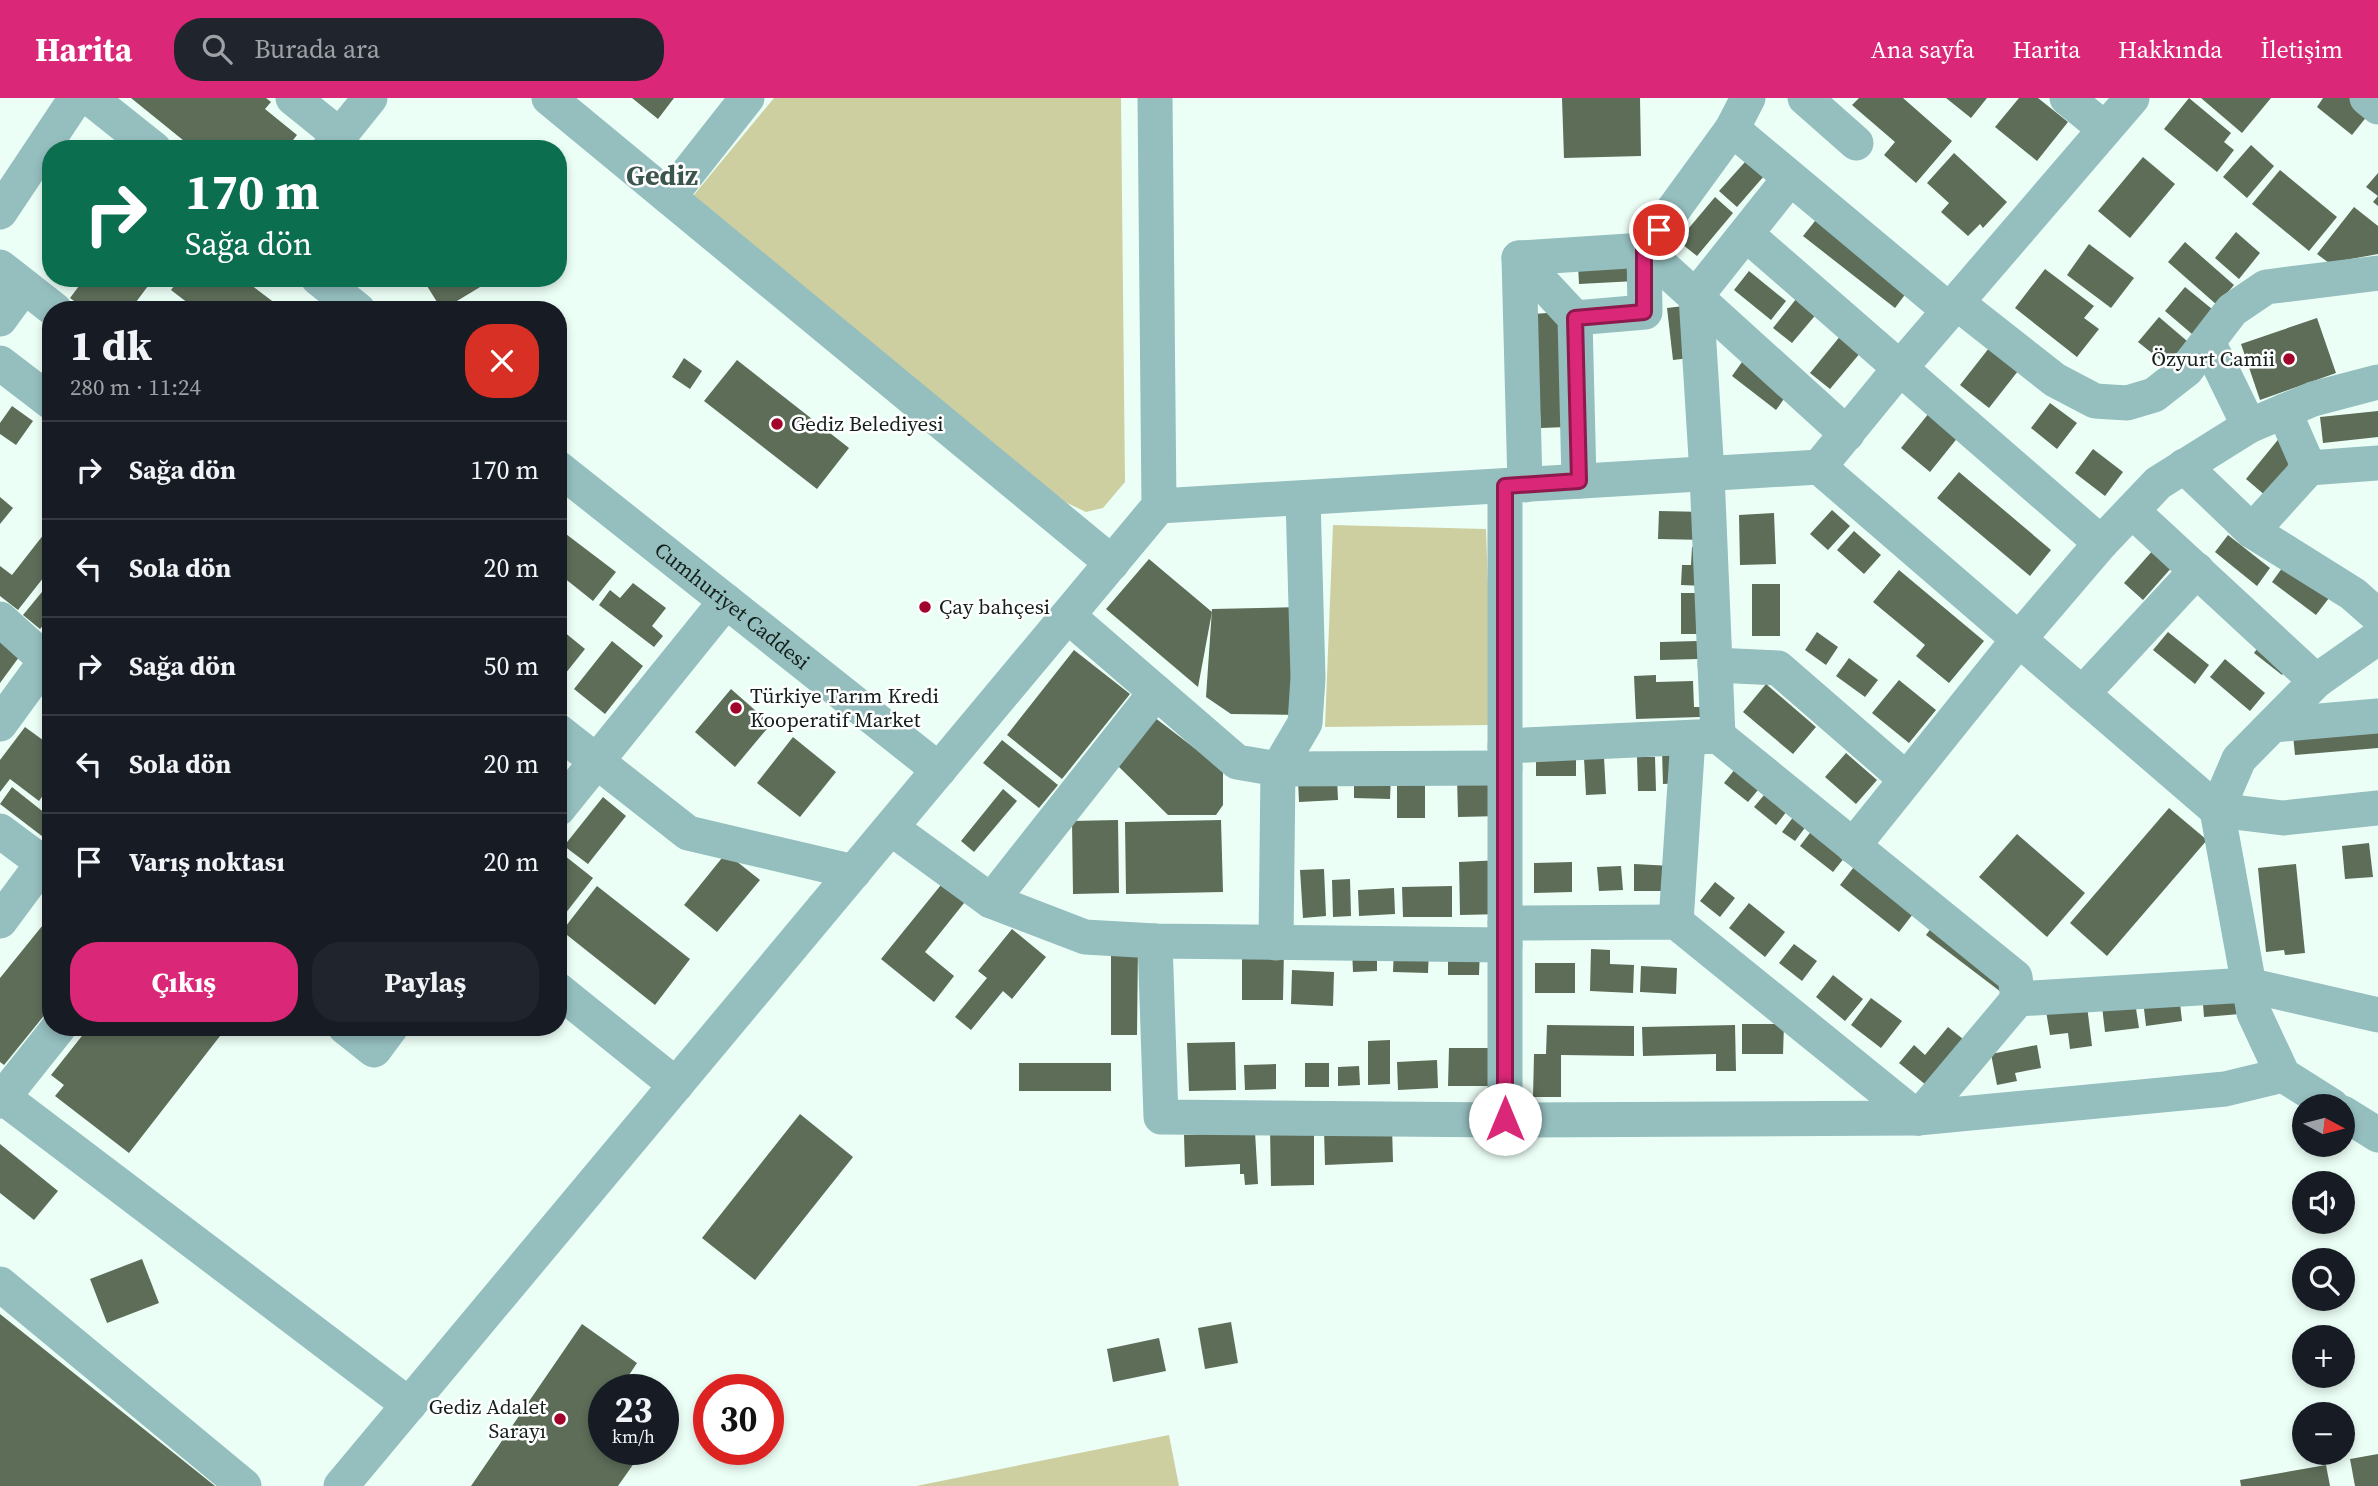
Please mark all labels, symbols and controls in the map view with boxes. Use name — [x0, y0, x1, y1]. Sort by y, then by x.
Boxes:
search box — [174, 18, 664, 81]
text: Harita — [35, 27, 132, 72]
icon: search — [198, 30, 236, 68]
text: Burada ara — [254, 31, 380, 67]
text: Ana sayfa — [1871, 33, 1975, 66]
text: Harita — [2013, 33, 2080, 66]
text: Hakkında — [2118, 33, 2223, 66]
text: İletişim — [2261, 33, 2343, 66]
district label: Gediz — [626, 156, 698, 194]
text: 170 m — [185, 158, 320, 225]
icon: right — [70, 168, 161, 259]
pin — [1629, 200, 1689, 260]
icon: arrive — [1640, 211, 1678, 249]
text: Sağa dön — [185, 222, 312, 266]
text: 1 dk — [70, 316, 152, 374]
button: close — [465, 324, 539, 398]
place label: Özyurt Camii — [2151, 344, 2275, 373]
marker: Özyurt Camii — [2281, 351, 2297, 367]
text: 280 m · 11:24 — [70, 371, 201, 403]
place label: Gediz Belediyesi — [791, 409, 944, 438]
marker: Gediz Belediyesi — [769, 416, 785, 432]
icon: right — [70, 451, 108, 489]
text: Sağa dön — [129, 452, 236, 488]
text: 170 m — [471, 452, 539, 488]
street label: Cumhuriyet Caddesi — [649, 535, 816, 676]
icon: left — [70, 549, 108, 587]
text: Sola dön — [129, 550, 231, 586]
text: 20 m — [484, 550, 539, 586]
place label: Çay bahçesi — [939, 592, 1050, 621]
marker: Çay bahçesi — [917, 599, 933, 615]
icon: right — [70, 647, 108, 685]
text: Sağa dön — [129, 648, 236, 684]
text: 50 m — [484, 648, 539, 684]
place label: Türkiye Tarım Kredi Kooperatif Market — [750, 681, 939, 734]
marker: Türkiye Tarım Kredi Kooperatif Market — [728, 700, 744, 716]
icon: left — [70, 745, 108, 783]
text: Sola dön — [129, 746, 231, 782]
text: 20 m — [484, 746, 539, 782]
icon: arrive — [70, 843, 108, 881]
text: Varış noktası — [129, 844, 285, 880]
text: 20 m — [484, 844, 539, 880]
button: Çıkış — [70, 942, 298, 1022]
button: Paylaş — [312, 942, 539, 1022]
position arrow — [1468, 1082, 1542, 1156]
north arrow — [2292, 1094, 2356, 1157]
map controls — [2292, 1094, 2355, 1465]
button: sound — [2292, 1171, 2355, 1234]
button: search — [2292, 1248, 2355, 1311]
button: + — [2292, 1325, 2355, 1388]
speed limit sign: 30 — [693, 1374, 784, 1465]
text: 23 — [615, 1386, 652, 1434]
place label: Gediz Adalet Sarayı — [429, 1392, 546, 1445]
button: − — [2292, 1402, 2355, 1465]
marker: Gediz Adalet Sarayı — [552, 1411, 568, 1427]
text: km/h — [612, 1424, 655, 1449]

